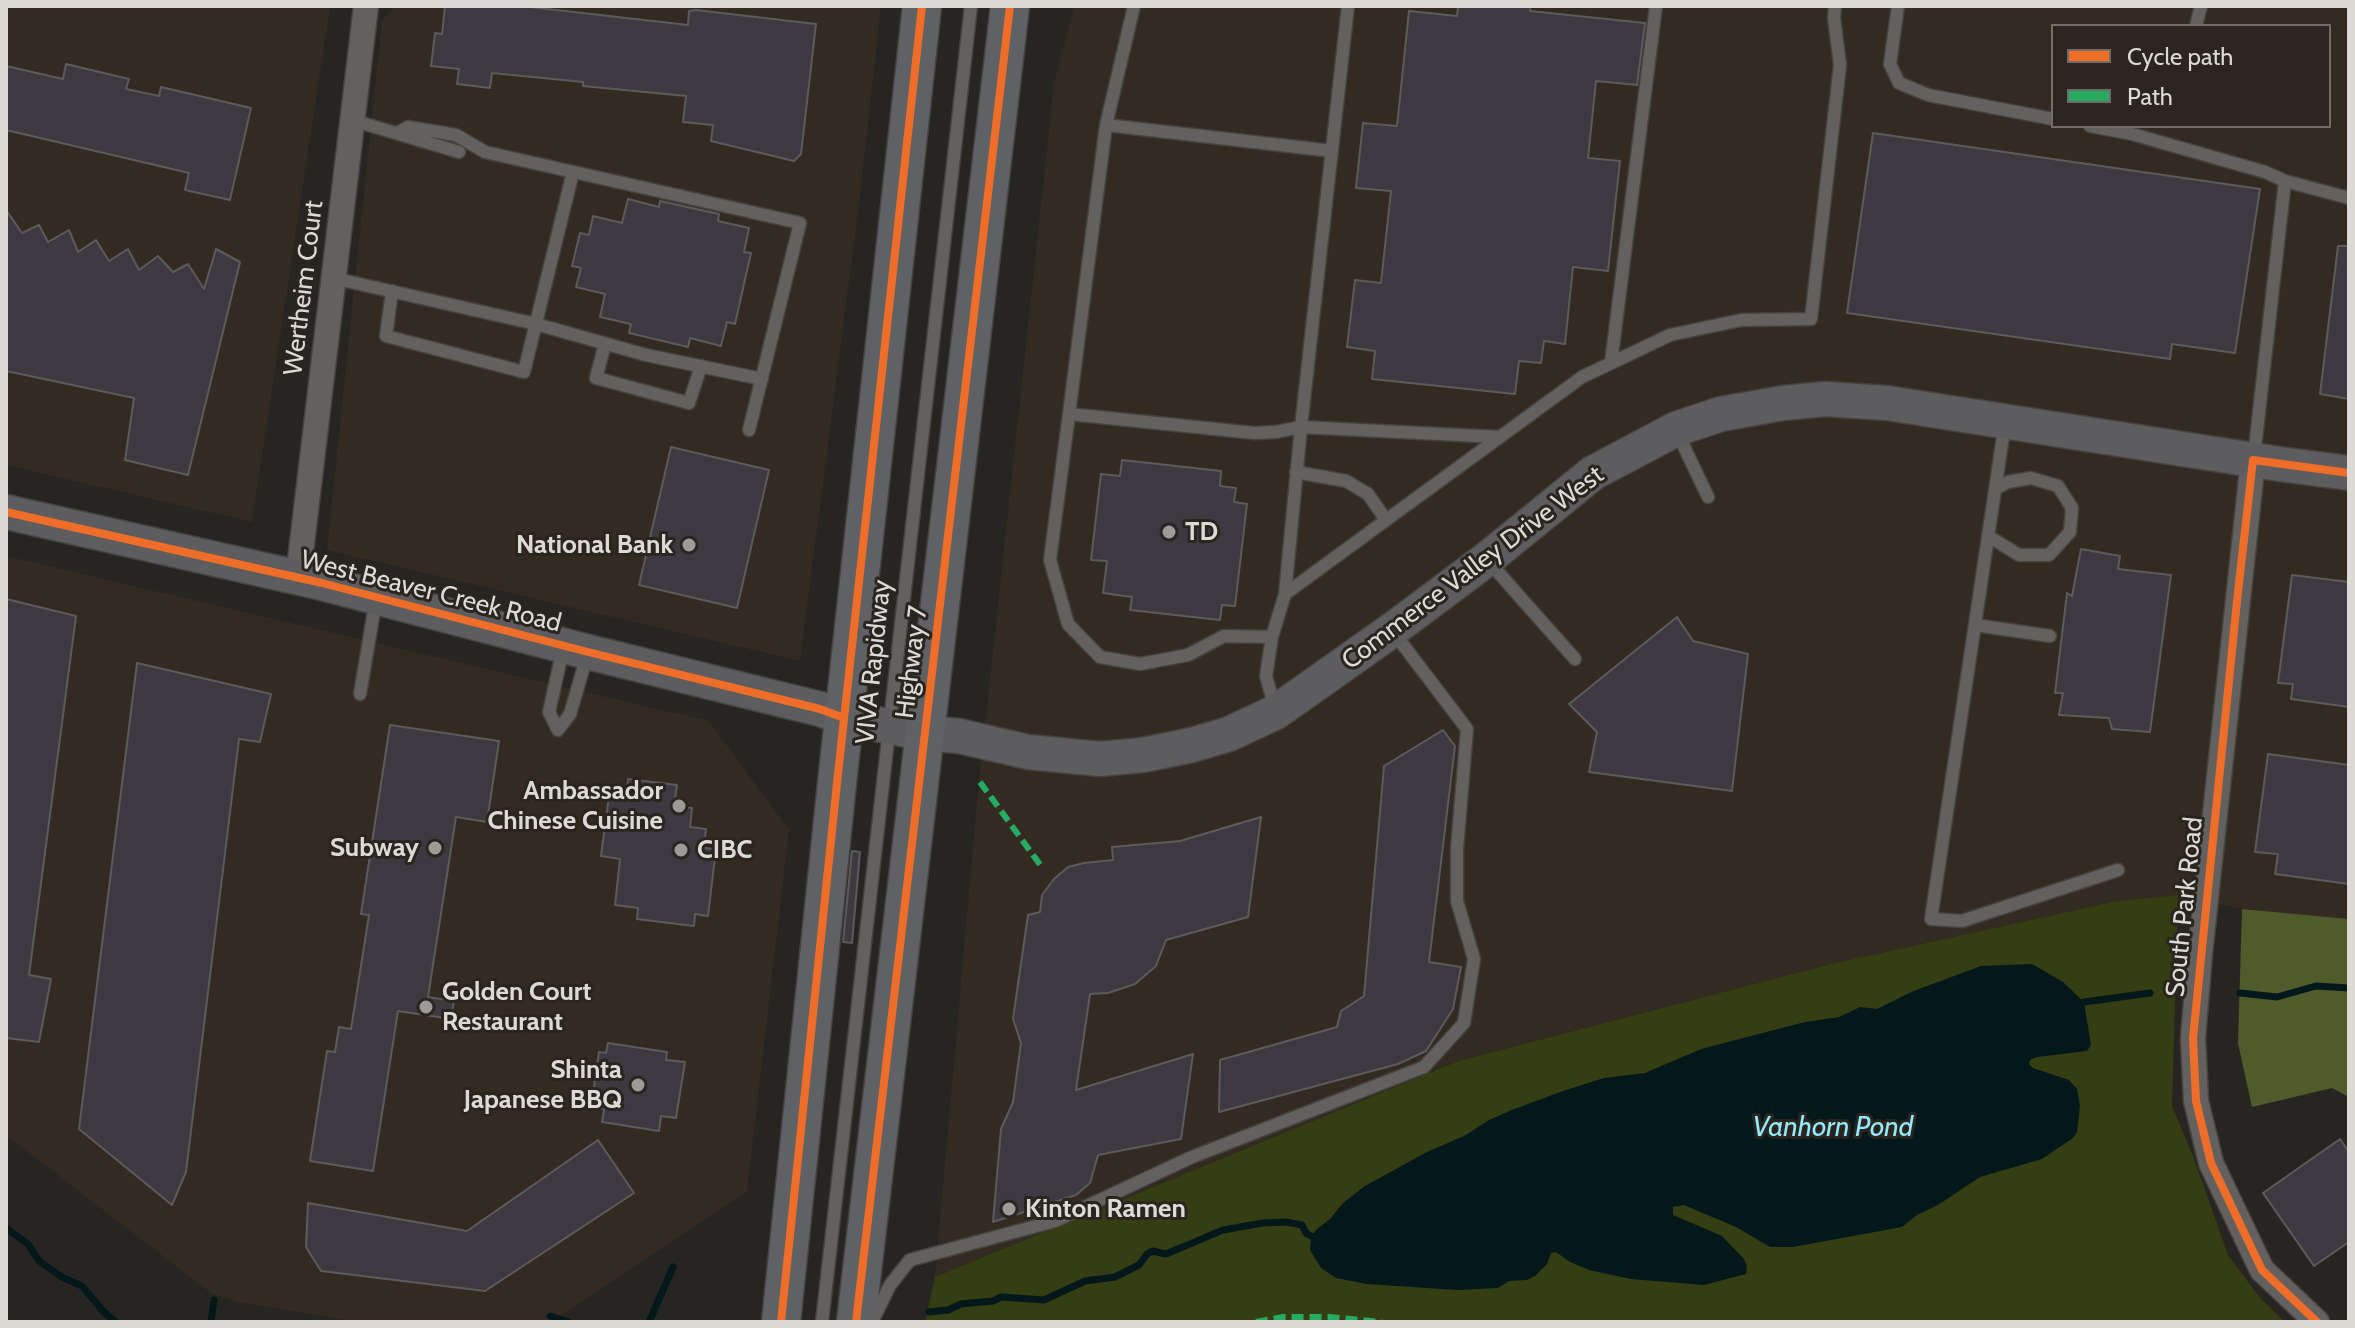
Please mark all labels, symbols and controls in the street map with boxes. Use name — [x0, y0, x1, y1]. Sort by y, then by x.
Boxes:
legend — [2051, 24, 2331, 128]
text: Cycle path — [2127, 42, 2233, 71]
text: Path — [2127, 82, 2173, 111]
street label: Wertheim Court — [278, 199, 330, 377]
street label: Commerce Valley Drive West — [1336, 459, 1610, 677]
place label: TD — [1185, 516, 1218, 548]
marker: TD — [1160, 523, 1178, 541]
place label: National Bank — [516, 529, 673, 561]
marker: National Bank — [680, 536, 698, 554]
street label: West Beaver Creek Road — [298, 545, 564, 639]
street label: VIVA Rapidway — [850, 578, 898, 746]
street label: Highway 7 — [890, 604, 934, 720]
place label: Ambassador Chinese Cuisine — [488, 775, 663, 836]
marker: Ambassador Chinese Cuisine — [670, 797, 688, 815]
street label: South Park Road — [2160, 815, 2210, 999]
place label: Subway — [330, 832, 419, 864]
place label: CIBC — [697, 834, 752, 866]
marker: Subway — [426, 839, 444, 857]
marker: CIBC — [672, 841, 690, 859]
place label: Golden Court Restaurant — [442, 976, 591, 1038]
marker: Golden Court Restaurant — [417, 998, 435, 1016]
place label: Shinta Japanese BBQ — [464, 1054, 622, 1116]
marker: Shinta Japanese BBQ — [629, 1076, 647, 1094]
water label: Vanhorn Pond — [1753, 1111, 1913, 1145]
place label: Kinton Ramen — [1025, 1193, 1186, 1225]
marker: Kinton Ramen — [1000, 1200, 1018, 1218]

